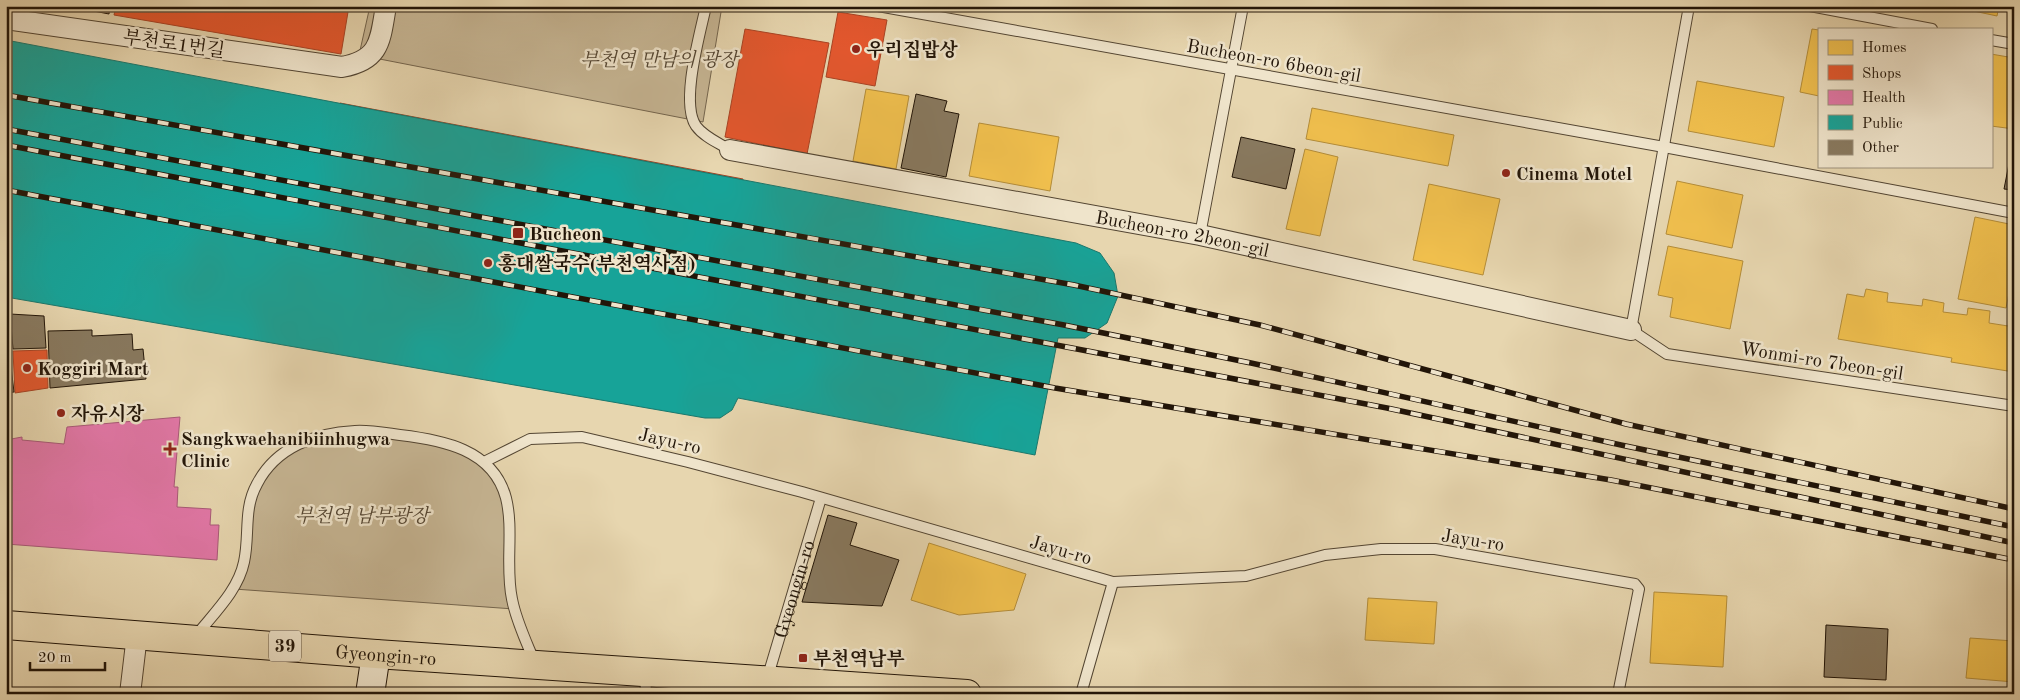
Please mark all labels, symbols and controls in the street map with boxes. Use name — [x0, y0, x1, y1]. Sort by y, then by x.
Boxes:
street label: 부천로1번길 — [121, 27, 226, 62]
legend — [1818, 28, 1992, 168]
street label: Bucheon-ro 6beon-gil — [1185, 38, 1362, 87]
place label: 우리집밥상 — [866, 39, 958, 61]
text: Homes — [1862, 41, 1907, 56]
marker: 우리집밥상 — [850, 43, 862, 55]
park label: 부천역 만남의 광장 — [580, 49, 740, 71]
text: Shops — [1862, 67, 1901, 82]
text: Health — [1862, 91, 1906, 106]
text: Public — [1862, 117, 1903, 132]
text: Other — [1862, 141, 1899, 156]
place label: Cinema Motel — [1516, 166, 1632, 185]
marker: Cinema Motel — [1500, 167, 1512, 179]
street label: Bucheon-ro 2beon-gil — [1094, 209, 1271, 262]
marker: Bucheon — [511, 226, 525, 240]
place label: Bucheon — [529, 226, 602, 245]
place label: 홍대쌀국수(부천역사점) — [498, 253, 696, 275]
marker: 홍대쌀국수(부천역사점) — [482, 257, 494, 269]
street label: Wonmi-ro 7beon-gil — [1739, 340, 1904, 385]
place label: Koggiri Mart — [37, 361, 149, 380]
marker: Koggiri Mart — [21, 362, 33, 374]
place label: 자유시장 — [71, 403, 145, 425]
marker: 자유시장 — [55, 407, 67, 419]
street label: Jayu-ro — [636, 426, 703, 459]
place label: Sangkwaehanibiinhugwa Clinic — [181, 431, 391, 472]
marker: Sangkwaehanibiinhugwa Clinic — [163, 442, 177, 456]
park label: 부천역 남부광장 — [295, 505, 432, 527]
street label: Jayu-ro — [1440, 527, 1506, 556]
street label: Jayu-ro — [1027, 533, 1094, 569]
street label: Gyeongin-ro — [773, 538, 820, 641]
road number: 39 — [269, 630, 301, 661]
scale bar — [30, 640, 105, 672]
street label: Gyeongin-ro — [334, 644, 437, 670]
place label: 부천역남부 — [813, 648, 905, 670]
text: 20 m — [38, 651, 72, 666]
marker: 부천역남부 — [797, 652, 809, 664]

